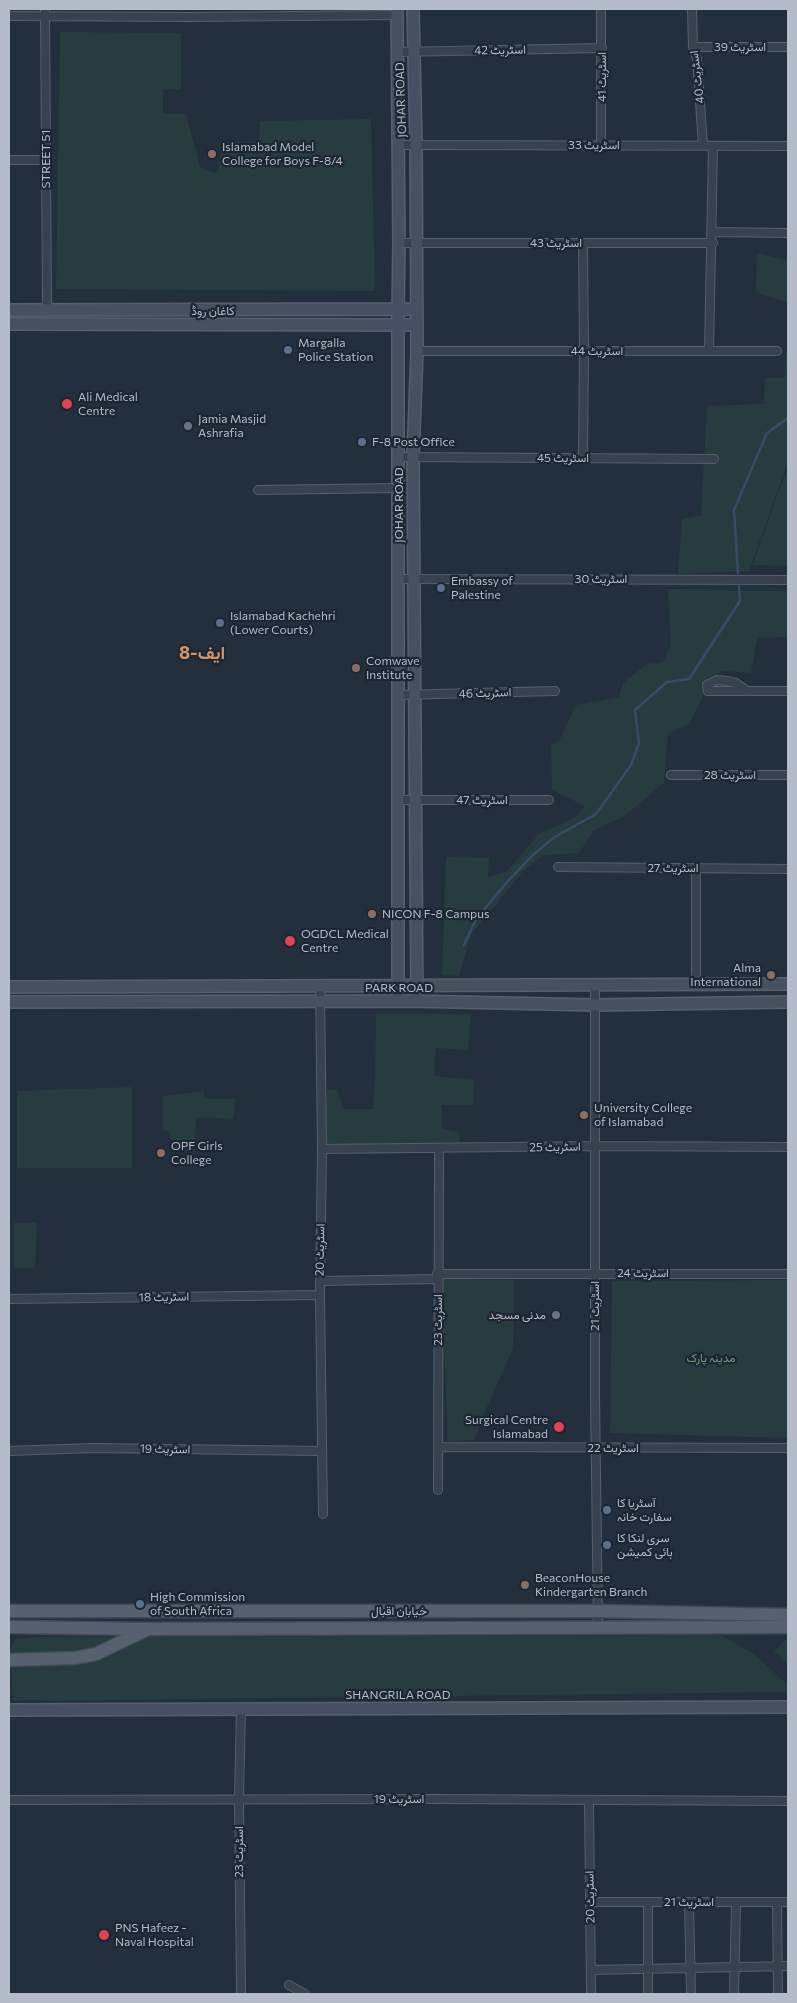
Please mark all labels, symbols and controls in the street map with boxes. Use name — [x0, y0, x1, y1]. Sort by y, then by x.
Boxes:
street label: اسٹریٹ 39 — [714, 40, 766, 54]
street label: اسٹریٹ 42 — [474, 42, 526, 58]
street label: اسٹریٹ 40 — [687, 50, 707, 104]
street label: اسٹریٹ 41 — [595, 52, 609, 102]
street label: JOHAR ROAD — [392, 62, 410, 138]
street label: STREET 51 — [39, 130, 53, 188]
street label: اسٹریٹ 33 — [568, 138, 620, 152]
place label: Islamabad Model College for Boys F-8/4 — [222, 140, 343, 168]
marker: Islamabad Model College for Boys F-8/4 — [206, 148, 218, 160]
street label: اسٹریٹ 43 — [530, 236, 582, 250]
street label: کاغان روڈ — [191, 304, 235, 318]
place label: Margalla Police Station — [298, 336, 373, 364]
marker: Margalla Police Station — [282, 344, 294, 356]
street label: اسٹریٹ 44 — [571, 344, 623, 358]
place label: Ali Medical Centre — [78, 390, 138, 418]
marker: Ali Medical Centre — [60, 397, 74, 411]
place label: Jamia Masjid Ashrafia — [198, 412, 266, 440]
marker: Jamia Masjid Ashrafia — [182, 420, 194, 432]
place label: F-8 Post Office — [372, 435, 455, 449]
marker: F-8 Post Office — [356, 436, 368, 448]
street label: اسٹریٹ 45 — [537, 451, 589, 465]
street label: JOHAR ROAD — [392, 467, 406, 543]
street label: اسٹریٹ 30 — [575, 572, 627, 586]
place label: Embassy of Palestine — [451, 574, 513, 602]
marker: Embassy of Palestine — [435, 582, 447, 594]
place label: Islamabad Kachehri (Lower Courts) — [230, 609, 336, 637]
marker: Islamabad Kachehri (Lower Courts) — [214, 617, 226, 629]
district label: ایف-8 — [179, 642, 225, 664]
place label: Comwave Institute — [366, 654, 420, 682]
marker: Comwave Institute — [350, 662, 362, 674]
street label: اسٹریٹ 46 — [458, 685, 512, 701]
street label: اسٹریٹ 28 — [704, 768, 756, 782]
street label: اسٹریٹ 47 — [456, 793, 508, 807]
street label: اسٹریٹ 27 — [647, 861, 699, 875]
place label: NICON F-8 Campus — [382, 907, 489, 921]
marker: NICON F-8 Campus — [366, 908, 378, 920]
place label: OGDCL Medical Centre — [301, 927, 389, 955]
marker: OGDCL Medical Centre — [283, 934, 297, 948]
place label: Alma International — [690, 961, 761, 989]
marker: Alma International — [765, 969, 777, 981]
street label: PARK ROAD — [365, 981, 433, 995]
place label: University College of Islamabad — [594, 1101, 692, 1129]
marker: University College of Islamabad — [578, 1109, 590, 1121]
place label: OPF Girls College — [171, 1139, 223, 1167]
street label: اسٹریٹ 25 — [529, 1139, 581, 1155]
marker: OPF Girls College — [155, 1147, 167, 1159]
street label: اسٹریٹ 20 — [312, 1224, 328, 1276]
street label: اسٹریٹ 24 — [617, 1266, 669, 1280]
street label: اسٹریٹ 21 — [588, 1281, 602, 1331]
street label: اسٹریٹ 18 — [139, 1289, 189, 1305]
street label: اسٹریٹ 23 — [431, 1294, 445, 1346]
place label: مدنی مسجد — [489, 1308, 546, 1322]
marker: مدنی مسجد — [550, 1309, 562, 1321]
park label: مدینہ پارک — [687, 1351, 735, 1365]
place label: Surgical Centre Islamabad — [465, 1413, 548, 1441]
marker: Surgical Centre Islamabad — [552, 1420, 566, 1434]
street label: اسٹریٹ 19 — [140, 1441, 190, 1457]
street label: اسٹریٹ 22 — [587, 1441, 639, 1455]
place label: آسٹریا کا سفارت خانہ — [617, 1496, 672, 1524]
marker: آسٹریا کا سفارت خانہ — [601, 1504, 613, 1516]
place label: سری لنکا کا ہائی کمیشن — [617, 1531, 673, 1559]
marker: سری لنکا کا ہائی کمیشن — [601, 1539, 613, 1551]
place label: BeaconHouse Kindergarten Branch — [535, 1571, 647, 1599]
marker: BeaconHouse Kindergarten Branch — [519, 1579, 531, 1591]
place label: High Commission of South Africa — [150, 1590, 245, 1618]
marker: High Commission of South Africa — [134, 1598, 146, 1610]
street label: خیابان اقبال — [371, 1604, 427, 1618]
street label: SHANGRILA ROAD — [345, 1688, 451, 1702]
street label: اسٹریٹ 19 — [374, 1792, 424, 1806]
street label: اسٹریٹ 23 — [232, 1826, 246, 1878]
street label: اسٹریٹ 20 — [582, 1871, 598, 1923]
street label: اسٹریٹ 21 — [664, 1895, 714, 1909]
place label: PNS Hafeez - Naval Hospital — [115, 1921, 194, 1949]
marker: PNS Hafeez - Naval Hospital — [97, 1928, 111, 1942]

